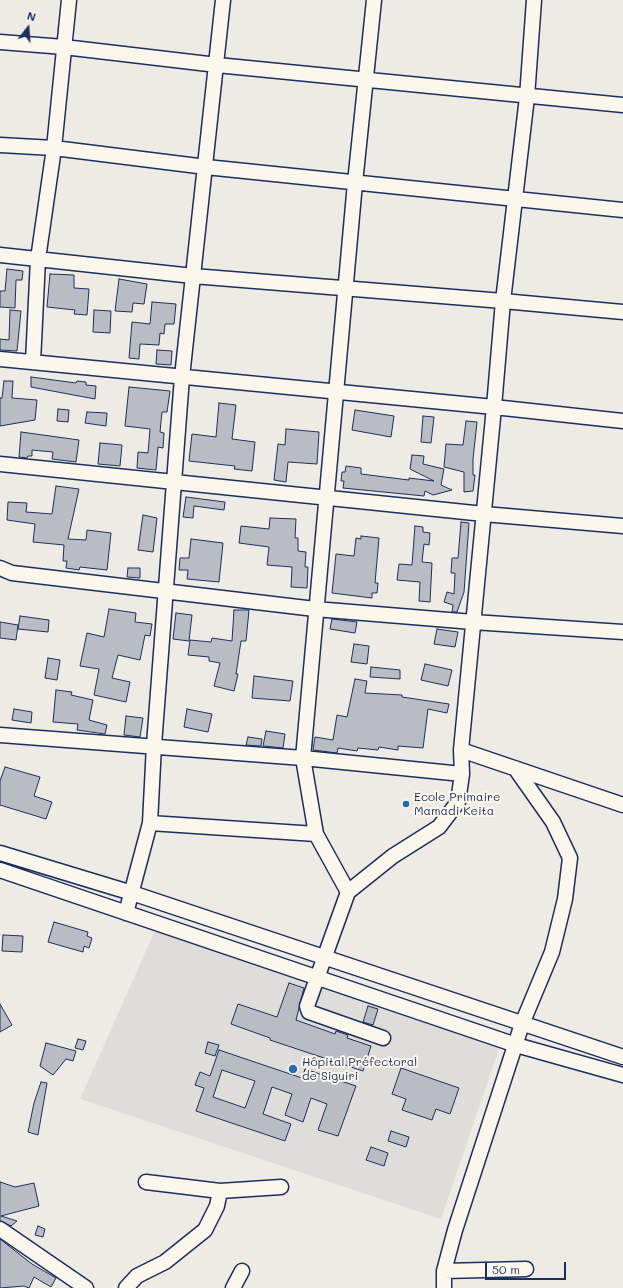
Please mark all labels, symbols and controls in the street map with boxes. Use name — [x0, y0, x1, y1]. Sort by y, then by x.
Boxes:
north arrow — [8, 8, 48, 48]
text: N — [25, 8, 38, 24]
place label: Ecole Primaire Mamadi Keita — [414, 790, 501, 818]
marker: Ecole Primaire Mamadi Keita — [401, 799, 411, 809]
place label: Hôpital Préfectoral de Siguiri — [302, 1055, 417, 1083]
marker: Hôpital Préfectoral de Siguiri — [287, 1063, 299, 1075]
scale bar — [487, 1254, 568, 1280]
text: 50 m — [492, 1261, 520, 1277]

